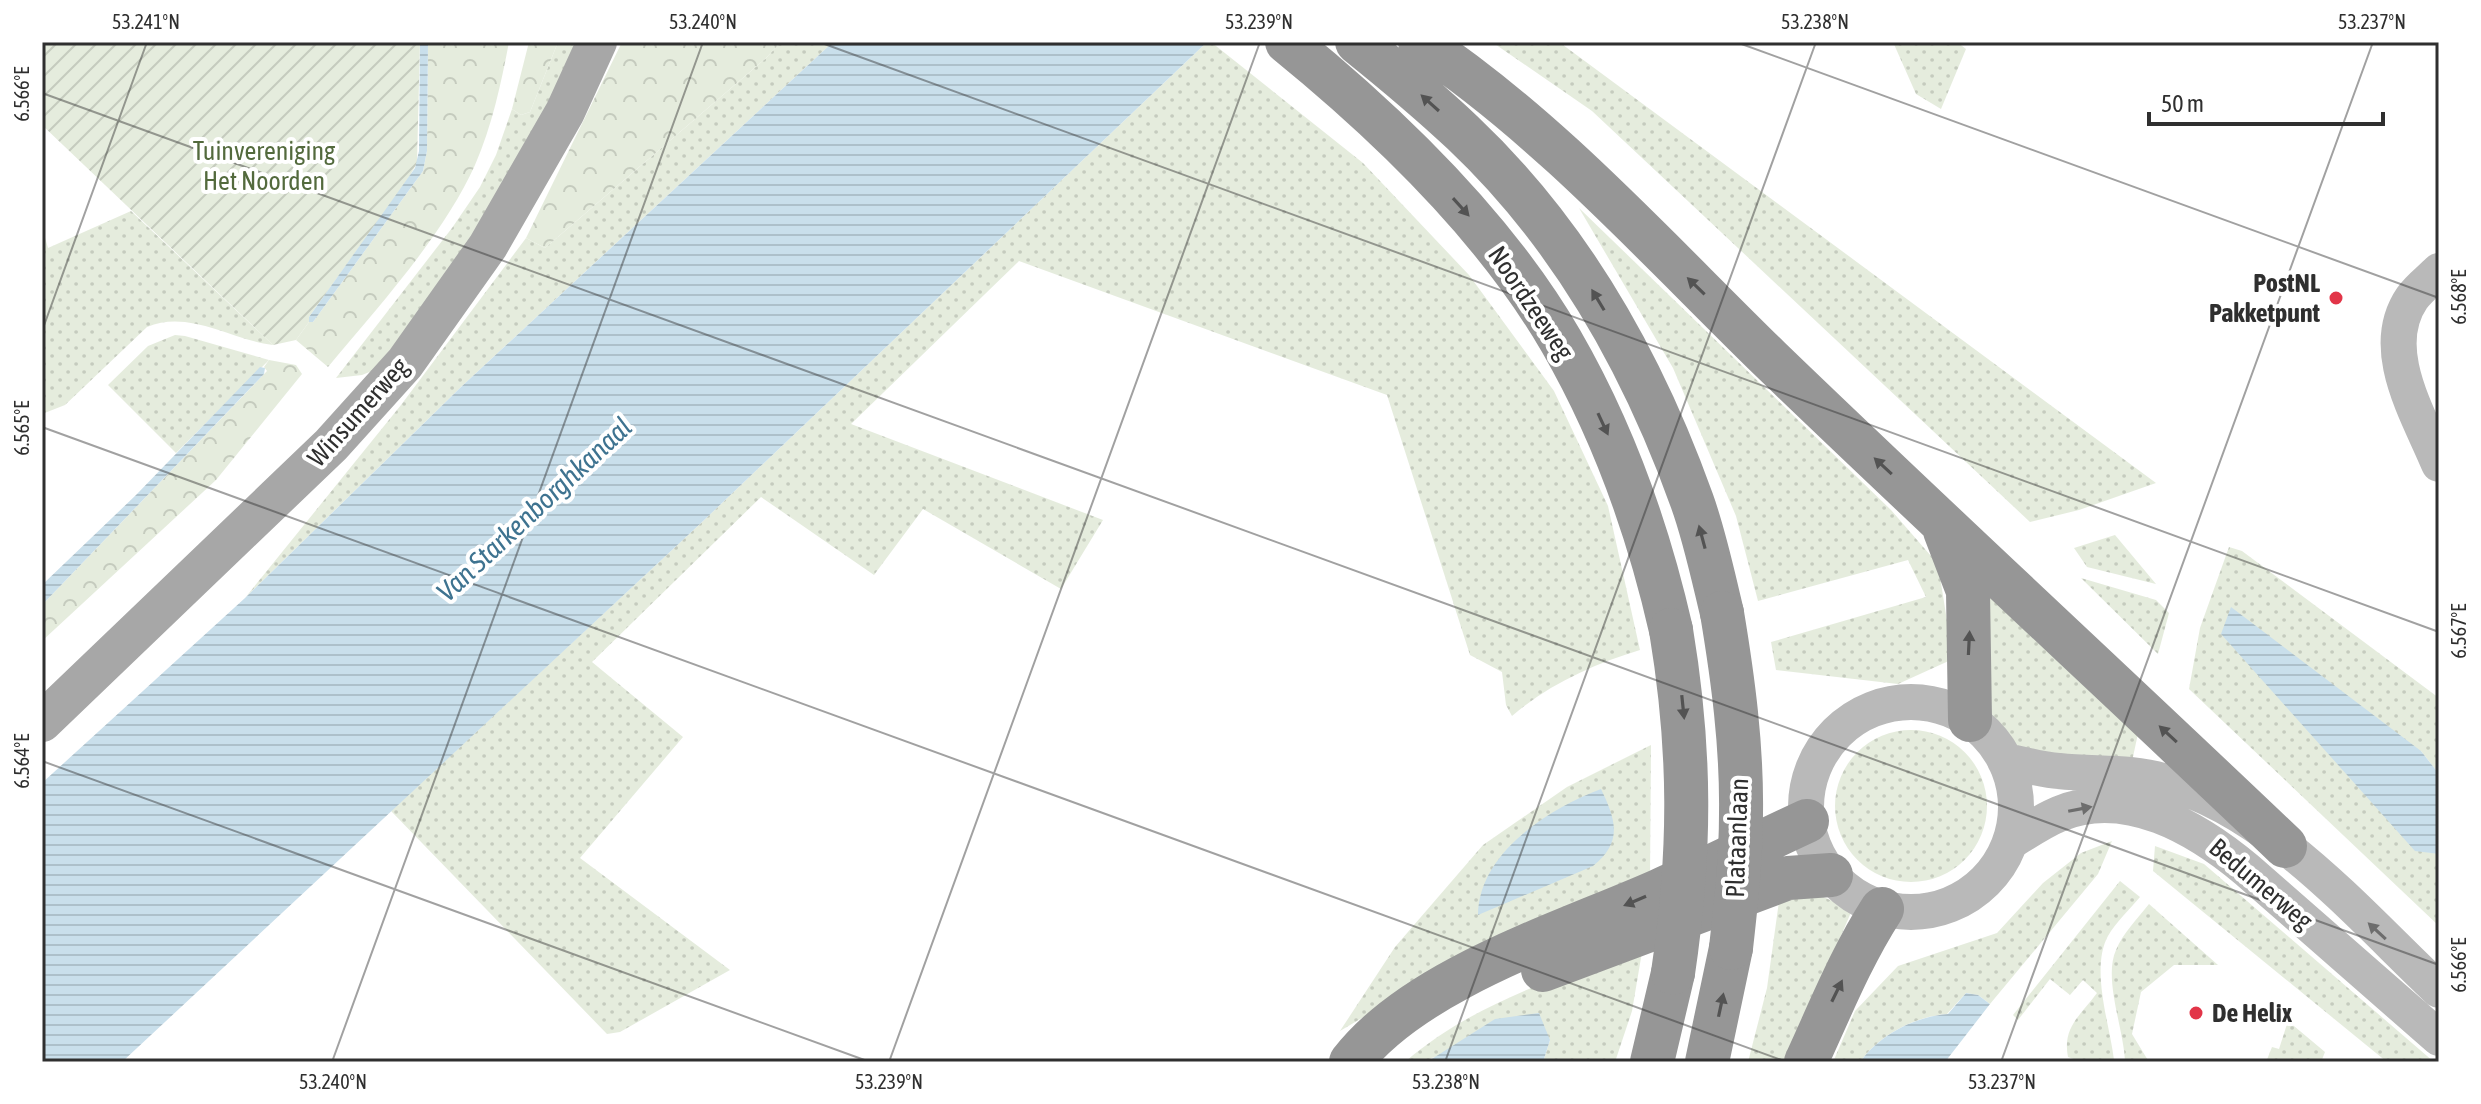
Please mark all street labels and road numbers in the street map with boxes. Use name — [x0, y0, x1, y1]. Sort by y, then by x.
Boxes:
street label: Noordzeeweg — [1482, 241, 1580, 366]
street label: Winsumerweg — [301, 351, 415, 472]
street label: Plataanlaan — [1720, 778, 1754, 898]
street label: Bedumerweg — [2203, 832, 2319, 936]

